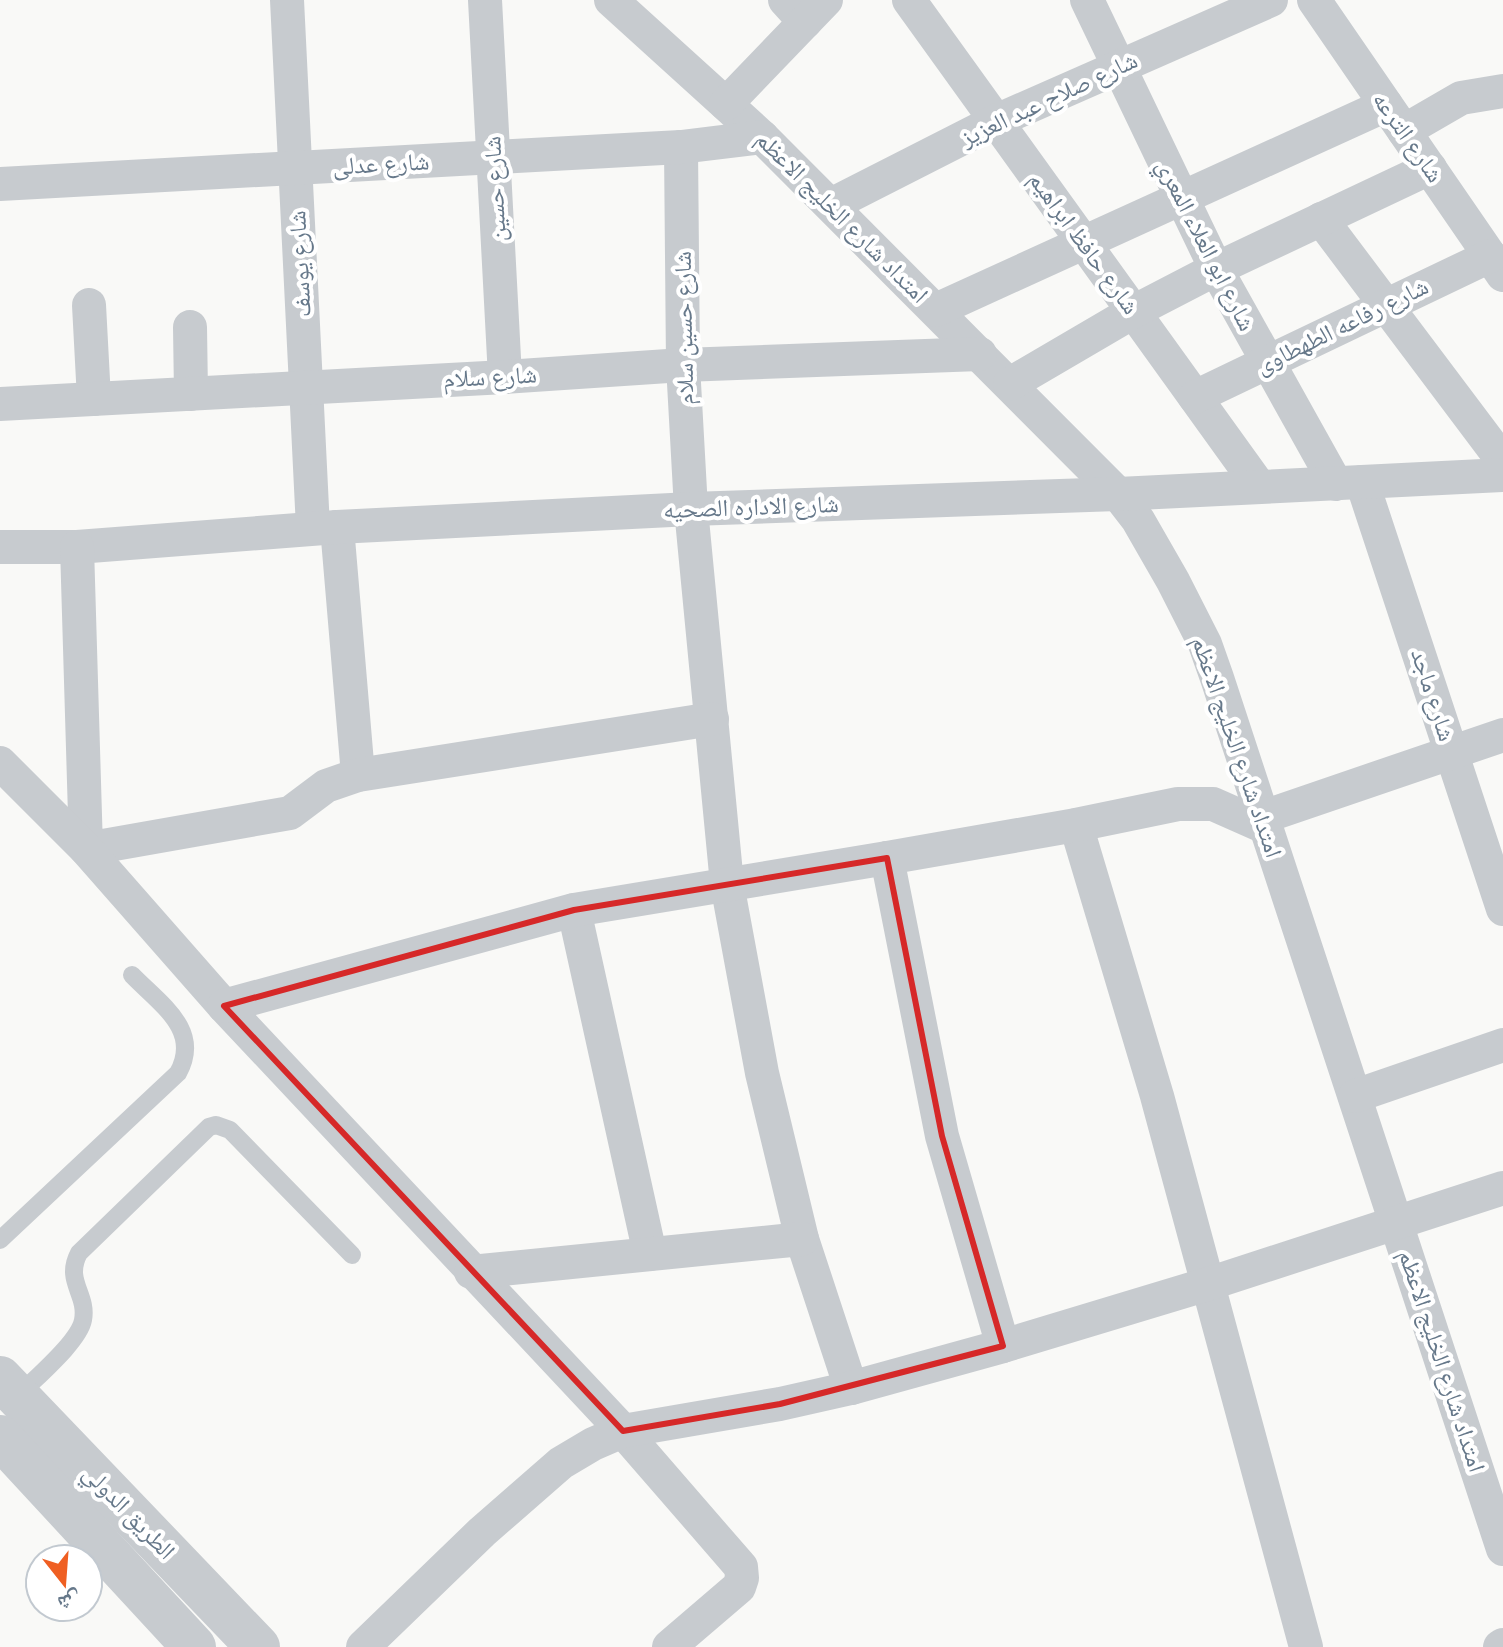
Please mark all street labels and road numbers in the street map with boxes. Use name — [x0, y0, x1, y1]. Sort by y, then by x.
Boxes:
street label: شارع صلاح عبد العزيز — [954, 44, 1143, 154]
street label: شارع الترعه — [1365, 85, 1451, 189]
street label: امتداد شارع الخليج الاعظم — [749, 124, 935, 310]
street label: شارع حسين — [476, 135, 514, 243]
street label: شارع عدلى — [332, 145, 430, 183]
street label: شارع ابو العلاء المعري — [1146, 154, 1263, 338]
street label: شارع حافظ ابراهيم — [1021, 165, 1147, 321]
street label: شارع يوسف — [281, 210, 319, 318]
street label: شارع حسين سلام — [667, 251, 701, 405]
street label: شارع رفاعه الطهطاوى — [1250, 270, 1434, 382]
street label: شارع سلام — [442, 359, 538, 395]
street label: شارع الاداره الصحيه — [663, 488, 839, 526]
street label: امتداد شارع الخليج الاعظم — [1184, 632, 1290, 862]
street label: شارع ماجد — [1403, 645, 1463, 745]
street label: امتداد شارع الخليج الاعظم — [1391, 1246, 1493, 1476]
street label: الطريق الدولي — [73, 1458, 182, 1569]

